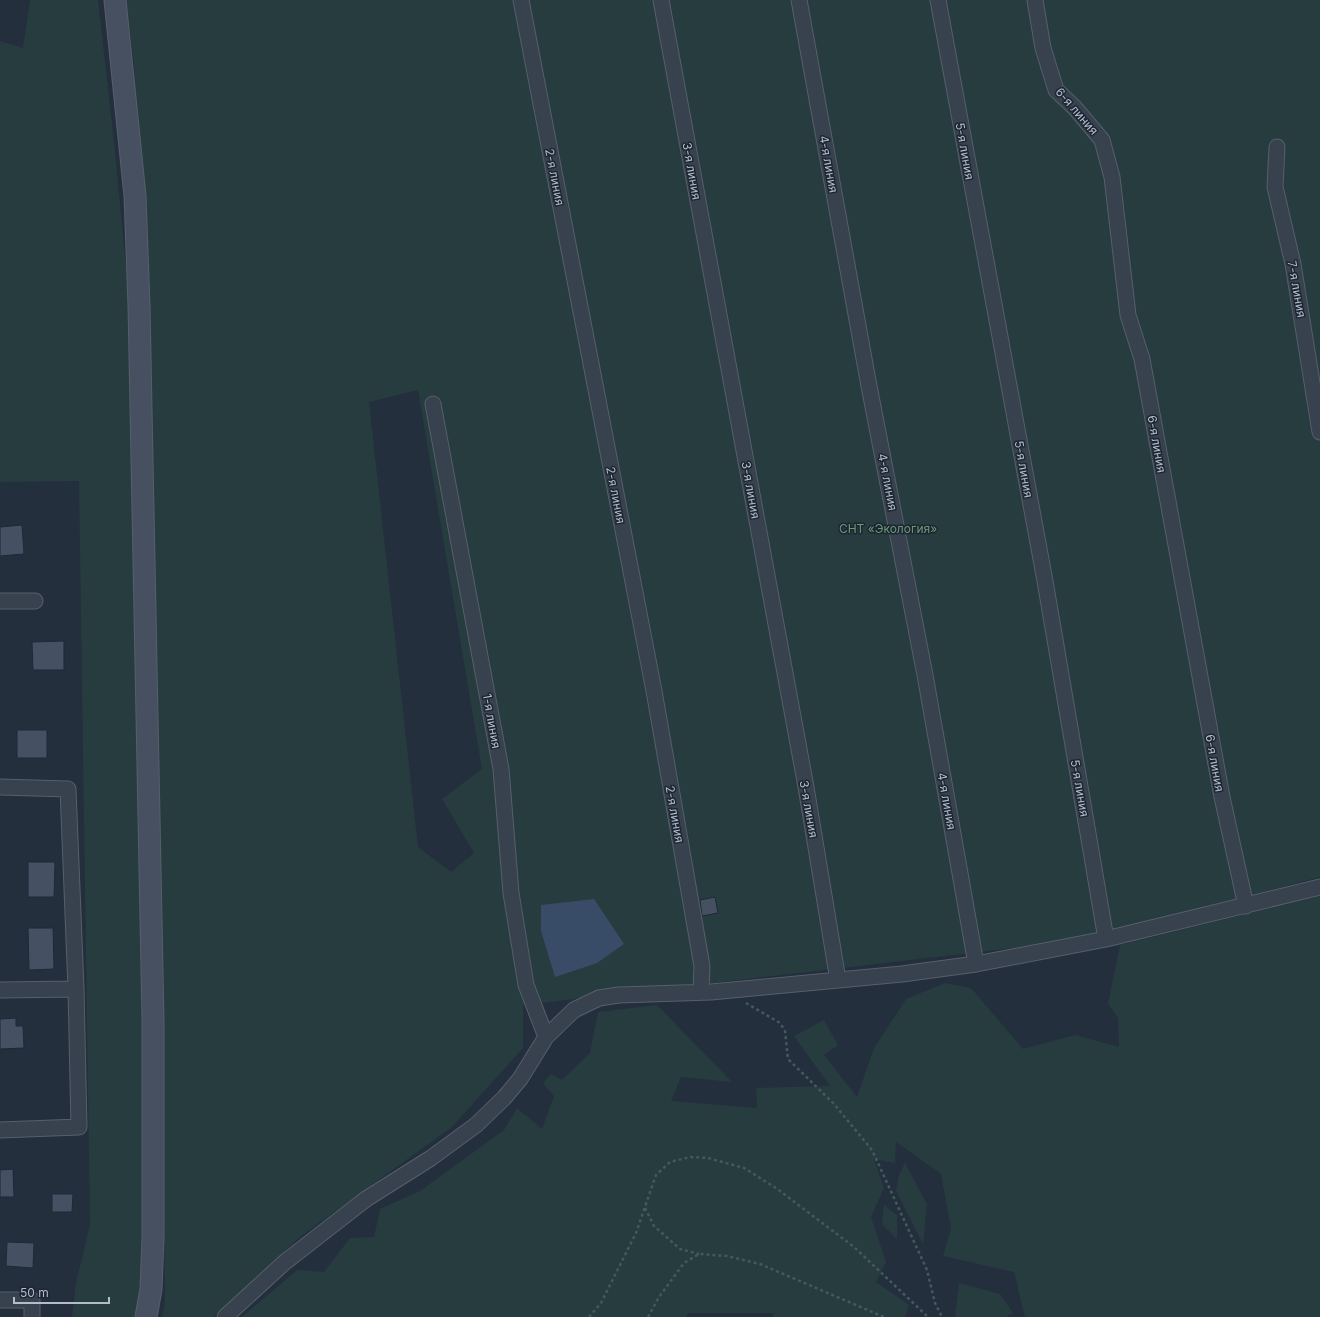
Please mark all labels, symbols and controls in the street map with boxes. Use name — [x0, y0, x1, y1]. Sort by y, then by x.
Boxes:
street label: 6-я линия — [1052, 84, 1102, 138]
street label: 5-я линия — [953, 121, 977, 181]
street label: 4-я линия — [817, 134, 841, 194]
street label: 3-я линия — [680, 141, 704, 201]
street label: 2-я линия — [542, 147, 568, 207]
street label: 7-я линия — [1285, 260, 1309, 318]
street label: 6-я линия — [1145, 414, 1169, 474]
street label: 5-я линия — [1012, 439, 1036, 499]
street label: 4-я линия — [875, 452, 901, 512]
street label: 3-я линия — [739, 460, 763, 520]
street label: 2-я линия — [603, 465, 629, 525]
park label: СНТ «Экология» — [839, 521, 937, 536]
street label: 1-я линия — [480, 692, 504, 750]
street label: 6-я линия — [1203, 733, 1227, 793]
street label: 5-я линия — [1068, 758, 1092, 818]
street label: 4-я линия — [935, 771, 959, 831]
street label: 3-я линия — [797, 779, 821, 839]
street label: 2-я линия — [663, 784, 687, 844]
scale bar — [14, 1279, 109, 1305]
text: 50 m — [20, 1285, 49, 1300]

